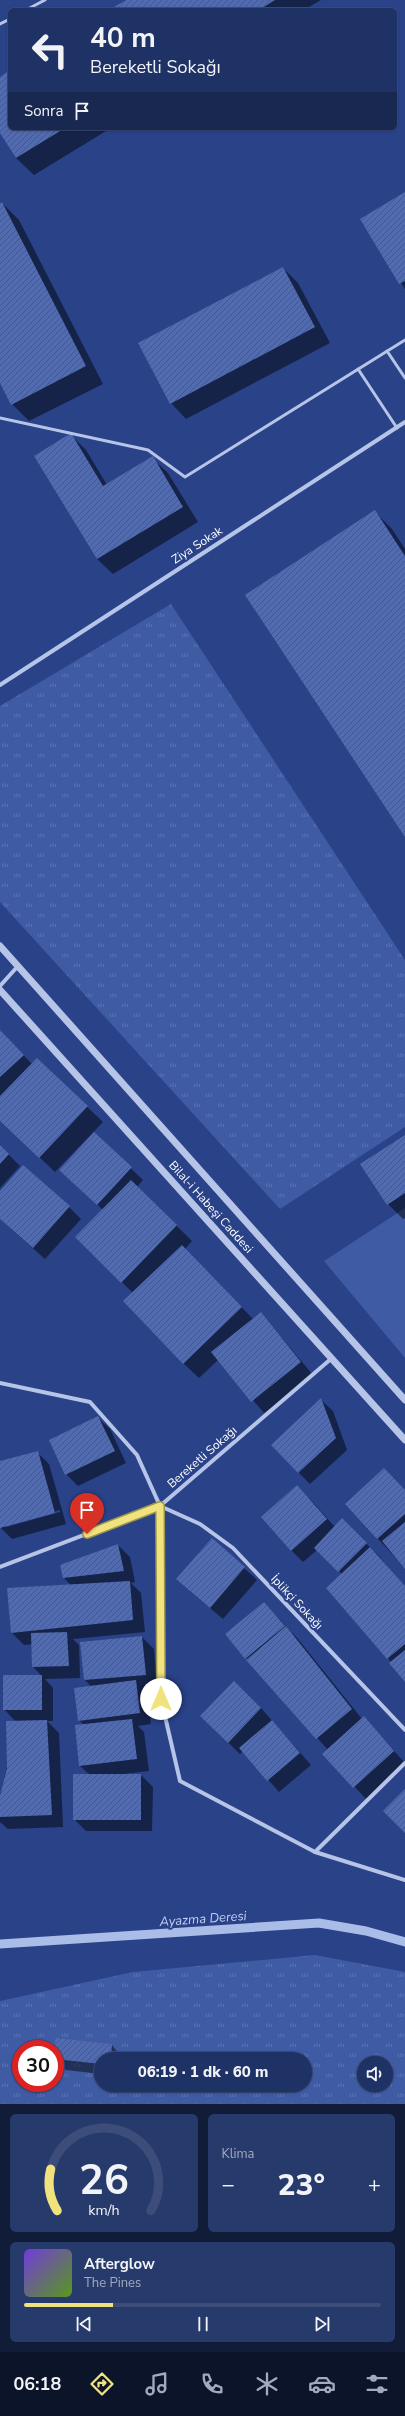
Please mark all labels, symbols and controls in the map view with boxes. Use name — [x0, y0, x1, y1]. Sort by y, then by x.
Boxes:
text: 40 m — [90, 19, 156, 57]
icon: left — [24, 24, 76, 76]
text: Bereketli Sokağı — [90, 55, 221, 79]
icon: arrive — [71, 100, 93, 122]
text: Sonra — [24, 101, 63, 121]
street label: Ziya Sokak — [168, 522, 226, 567]
street label: Bilal-i Habeşi Caddesi — [165, 1157, 257, 1257]
street label: Bereketli Sokağı — [164, 1422, 240, 1492]
pin — [70, 1493, 104, 1534]
icon: arrive — [76, 1499, 98, 1521]
street label: İplikçi Sokağı — [267, 1571, 327, 1633]
position arrow — [140, 1678, 182, 1720]
water label: Ayazma Deresi — [158, 1907, 248, 1931]
speed limit sign: 30 — [12, 2040, 64, 2092]
map controls — [357, 2056, 393, 2092]
button: sound — [357, 2056, 393, 2092]
text: 06:19 · 1 dk · 60 m — [138, 2062, 268, 2082]
text: Klima — [222, 2145, 255, 2163]
text: 26 — [79, 2152, 129, 2209]
text: 23° — [277, 2165, 325, 2206]
text: − — [222, 2170, 235, 2200]
text: + — [368, 2170, 381, 2200]
text: km/h — [88, 2201, 119, 2220]
text: Afterglow — [84, 2254, 155, 2274]
text: The Pines — [84, 2274, 141, 2292]
icon: previous — [73, 2313, 95, 2335]
icon: pause — [192, 2313, 214, 2335]
icon: next — [311, 2313, 333, 2335]
icon: directions — [88, 2370, 116, 2398]
icon: music — [143, 2370, 171, 2398]
icon: phone — [198, 2370, 226, 2398]
icon: climate — [253, 2370, 281, 2398]
icon: car — [308, 2370, 336, 2398]
icon: filters — [363, 2370, 391, 2398]
text: 06:18 — [14, 2372, 61, 2396]

